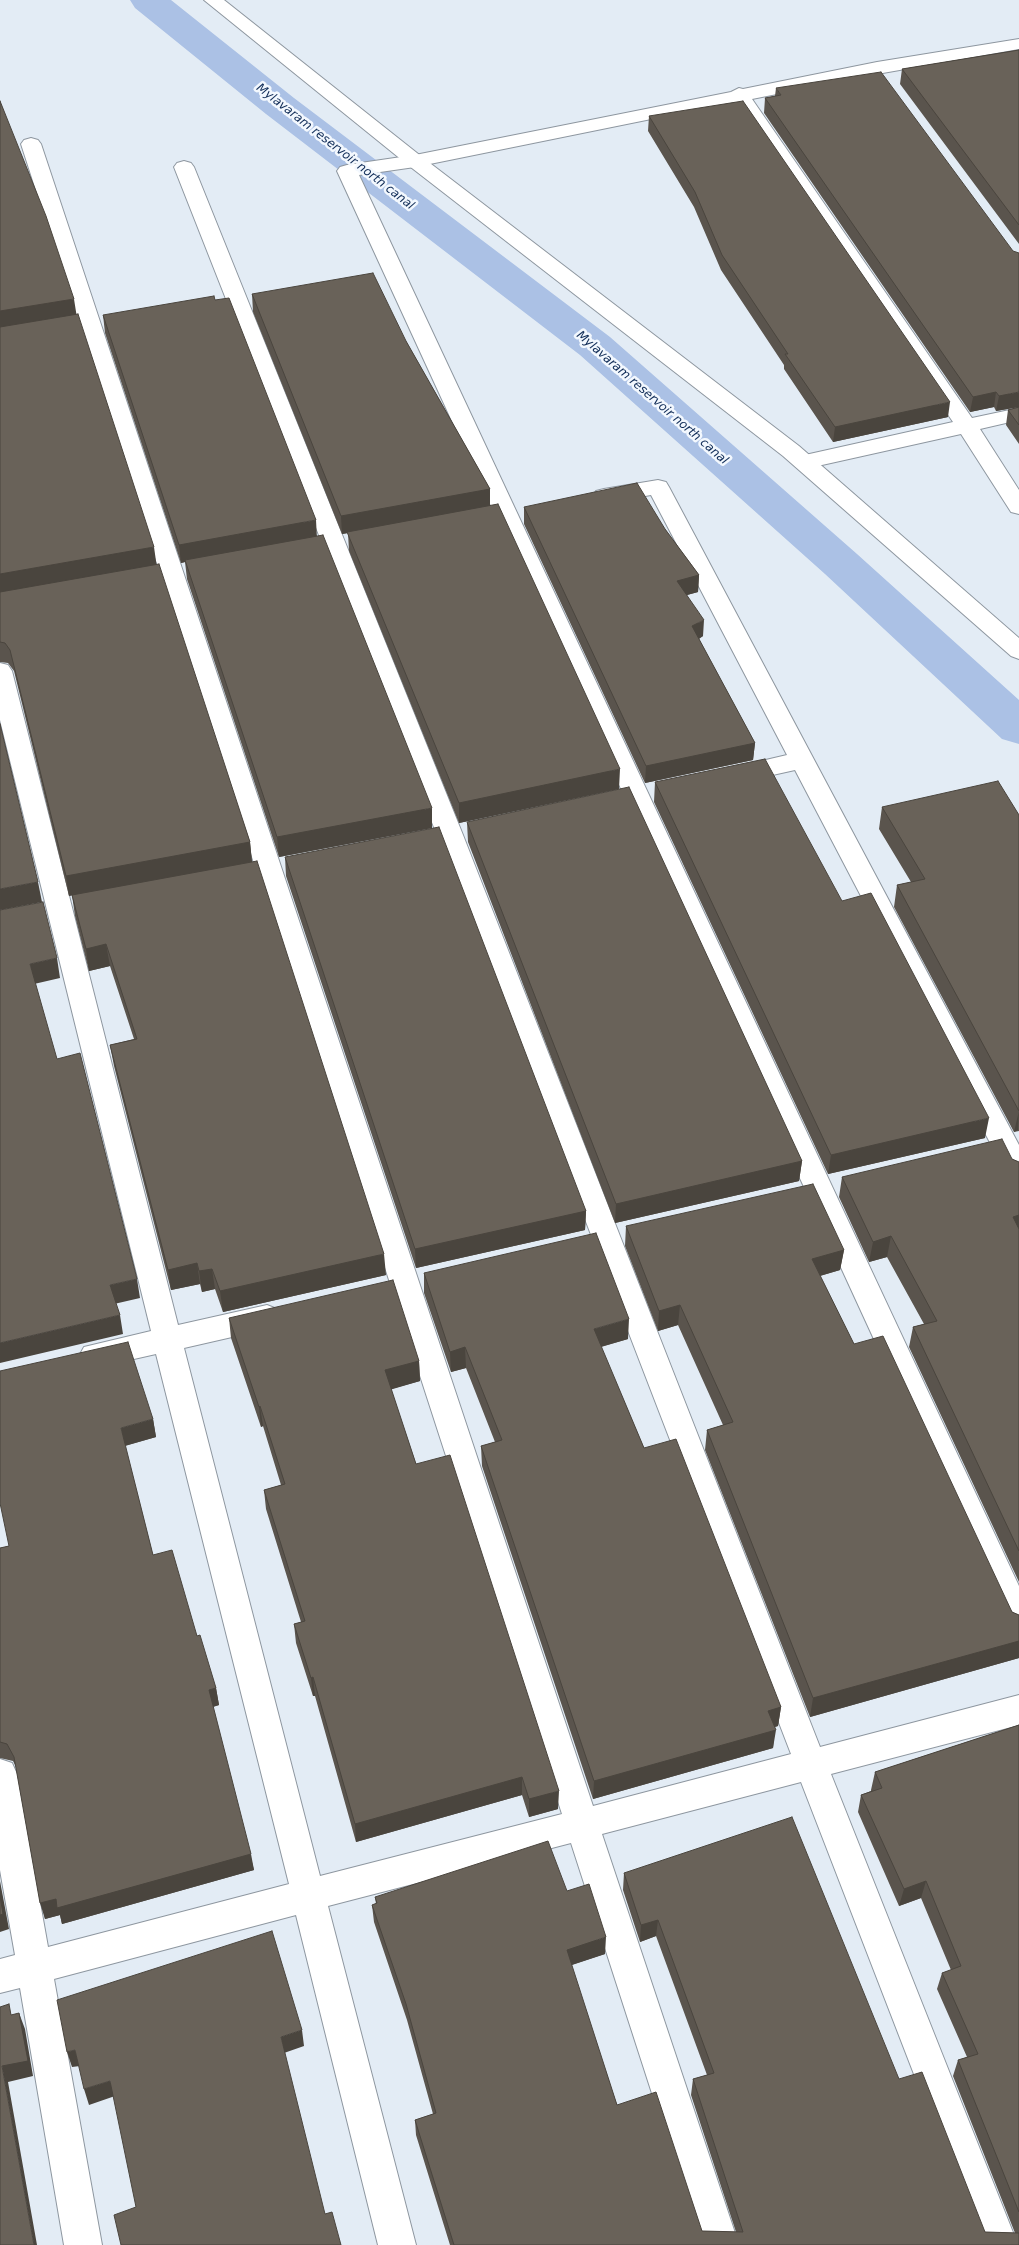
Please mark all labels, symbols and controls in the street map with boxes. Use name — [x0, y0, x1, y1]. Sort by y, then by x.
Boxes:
water label: Mylavaram reservoir north canal — [253, 81, 417, 213]
water label: Mylavaram reservoir north canal — [573, 328, 731, 468]

